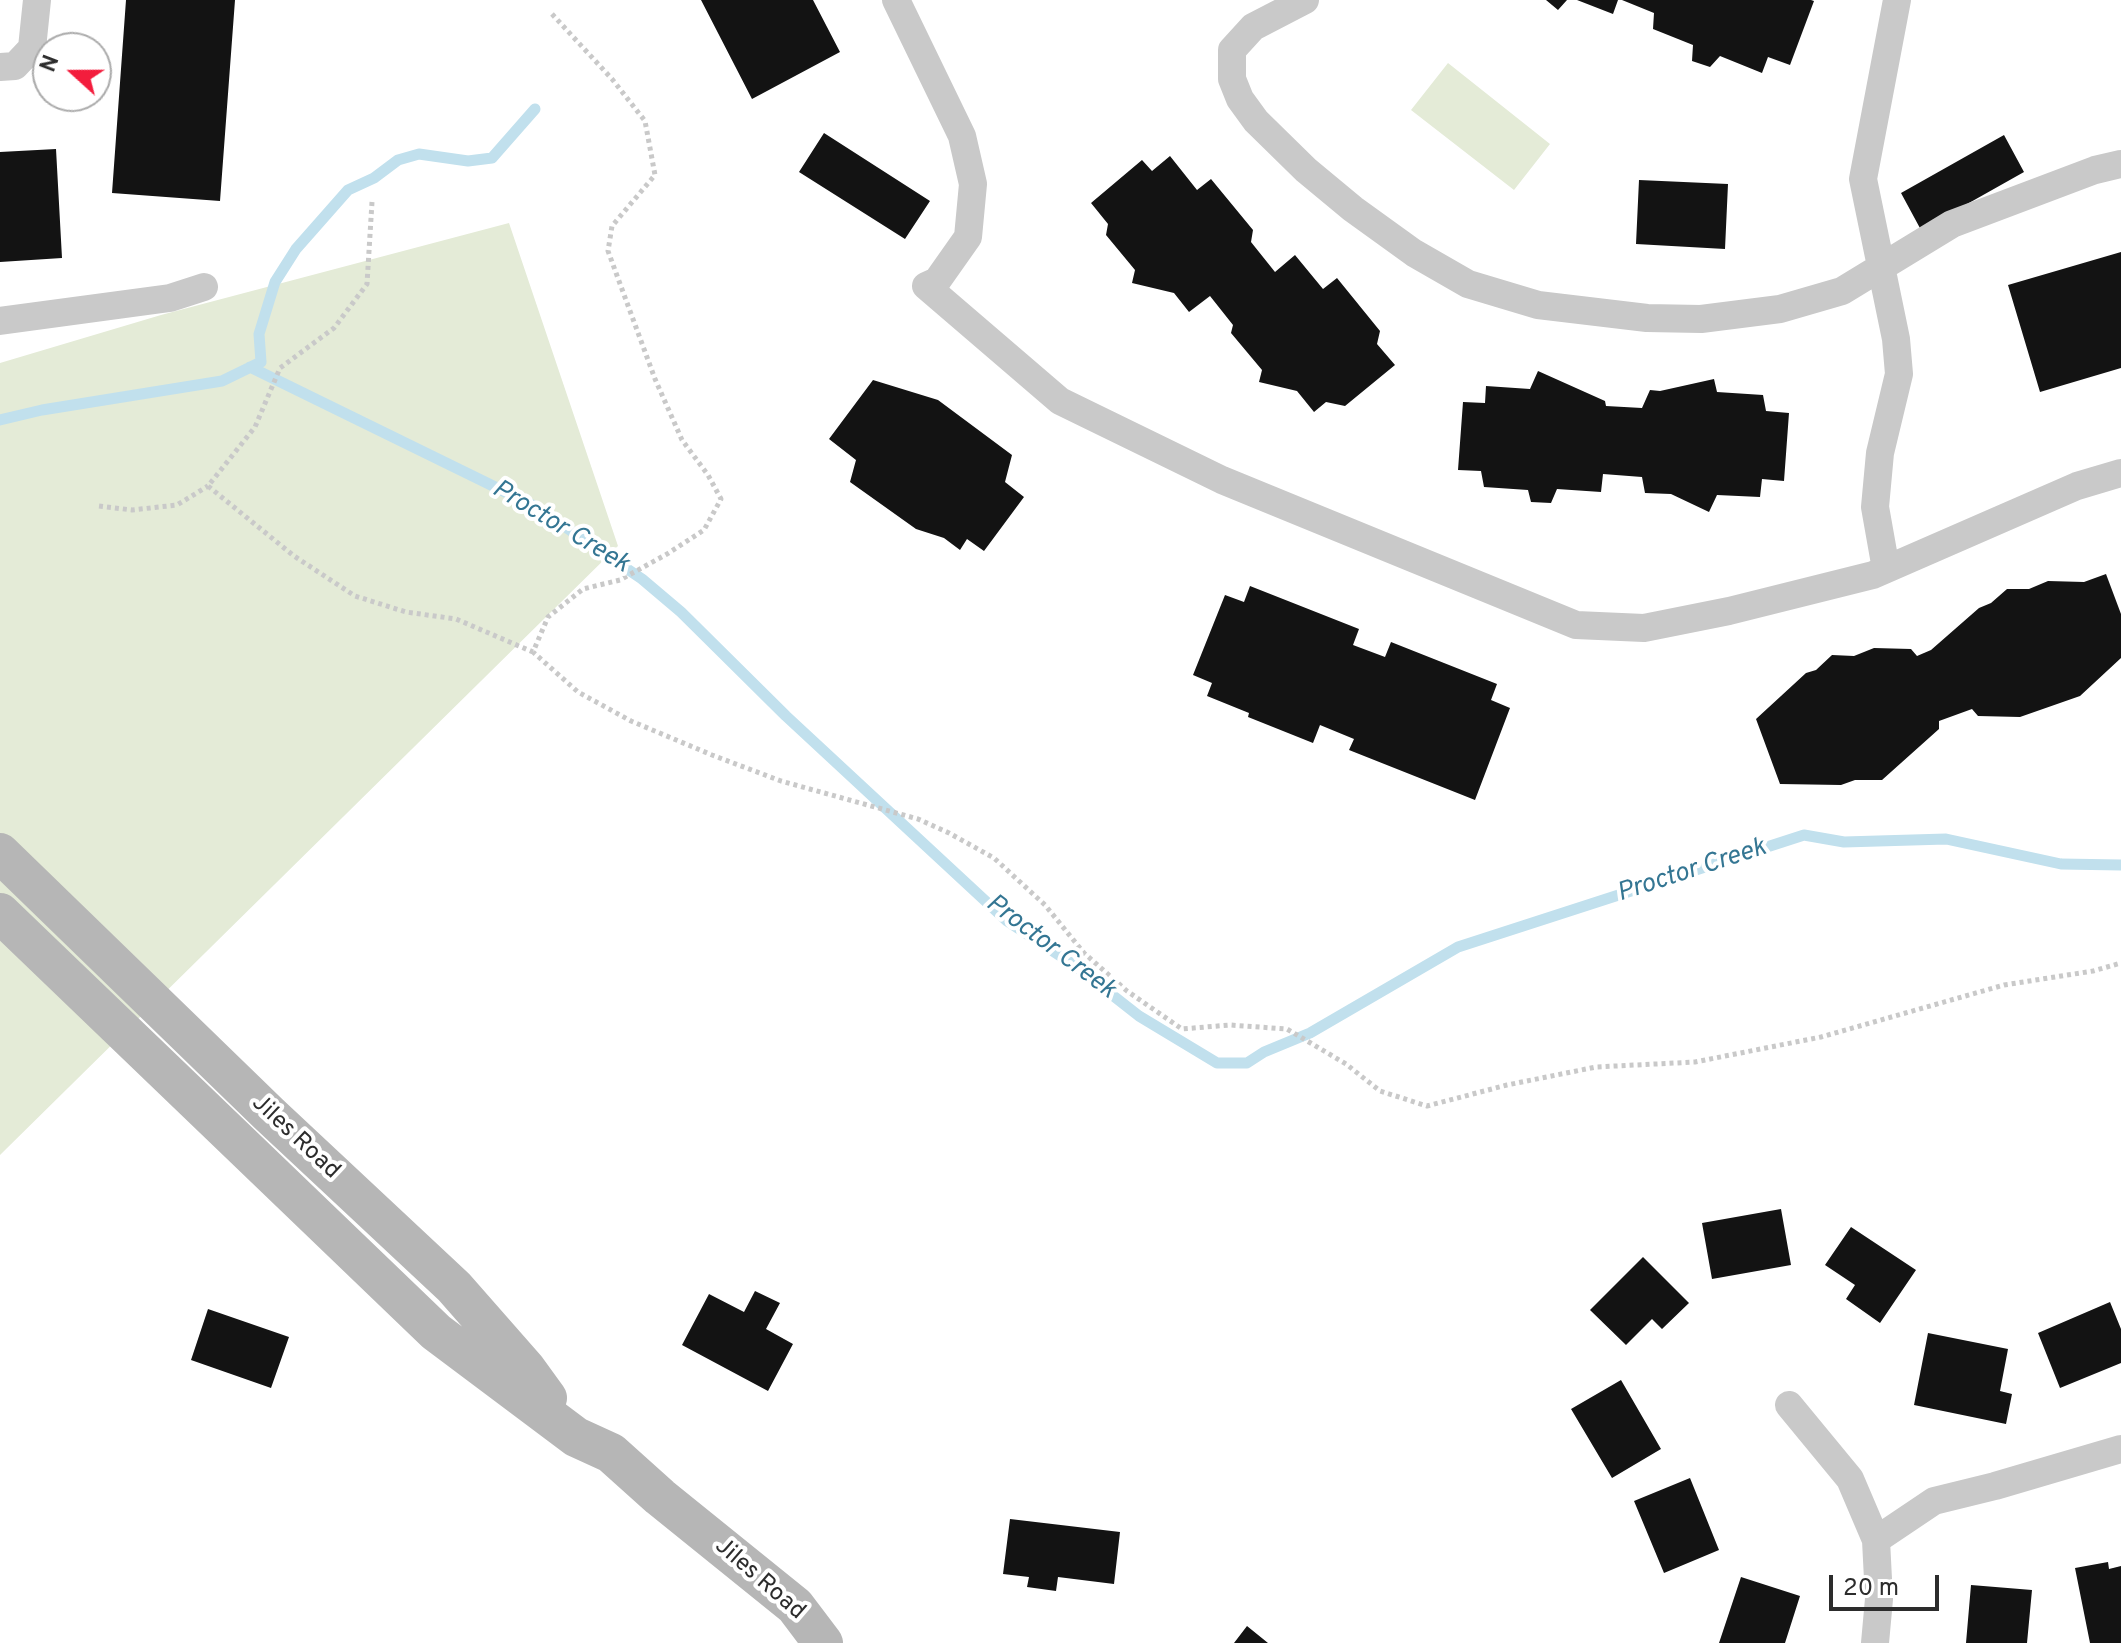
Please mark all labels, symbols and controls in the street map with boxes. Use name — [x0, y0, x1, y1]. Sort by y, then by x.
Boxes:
north arrow — [32, 32, 112, 112]
text: N — [36, 52, 66, 76]
water label: Proctor Creek — [486, 475, 634, 581]
water label: Proctor Creek — [1614, 833, 1770, 911]
water label: Proctor Creek — [979, 889, 1121, 1007]
street label: Jiles Road — [245, 1090, 345, 1186]
street label: Jiles Road — [708, 1533, 810, 1627]
scale bar — [1833, 1559, 1943, 1609]
text: 20 m — [1843, 1574, 1899, 1604]

